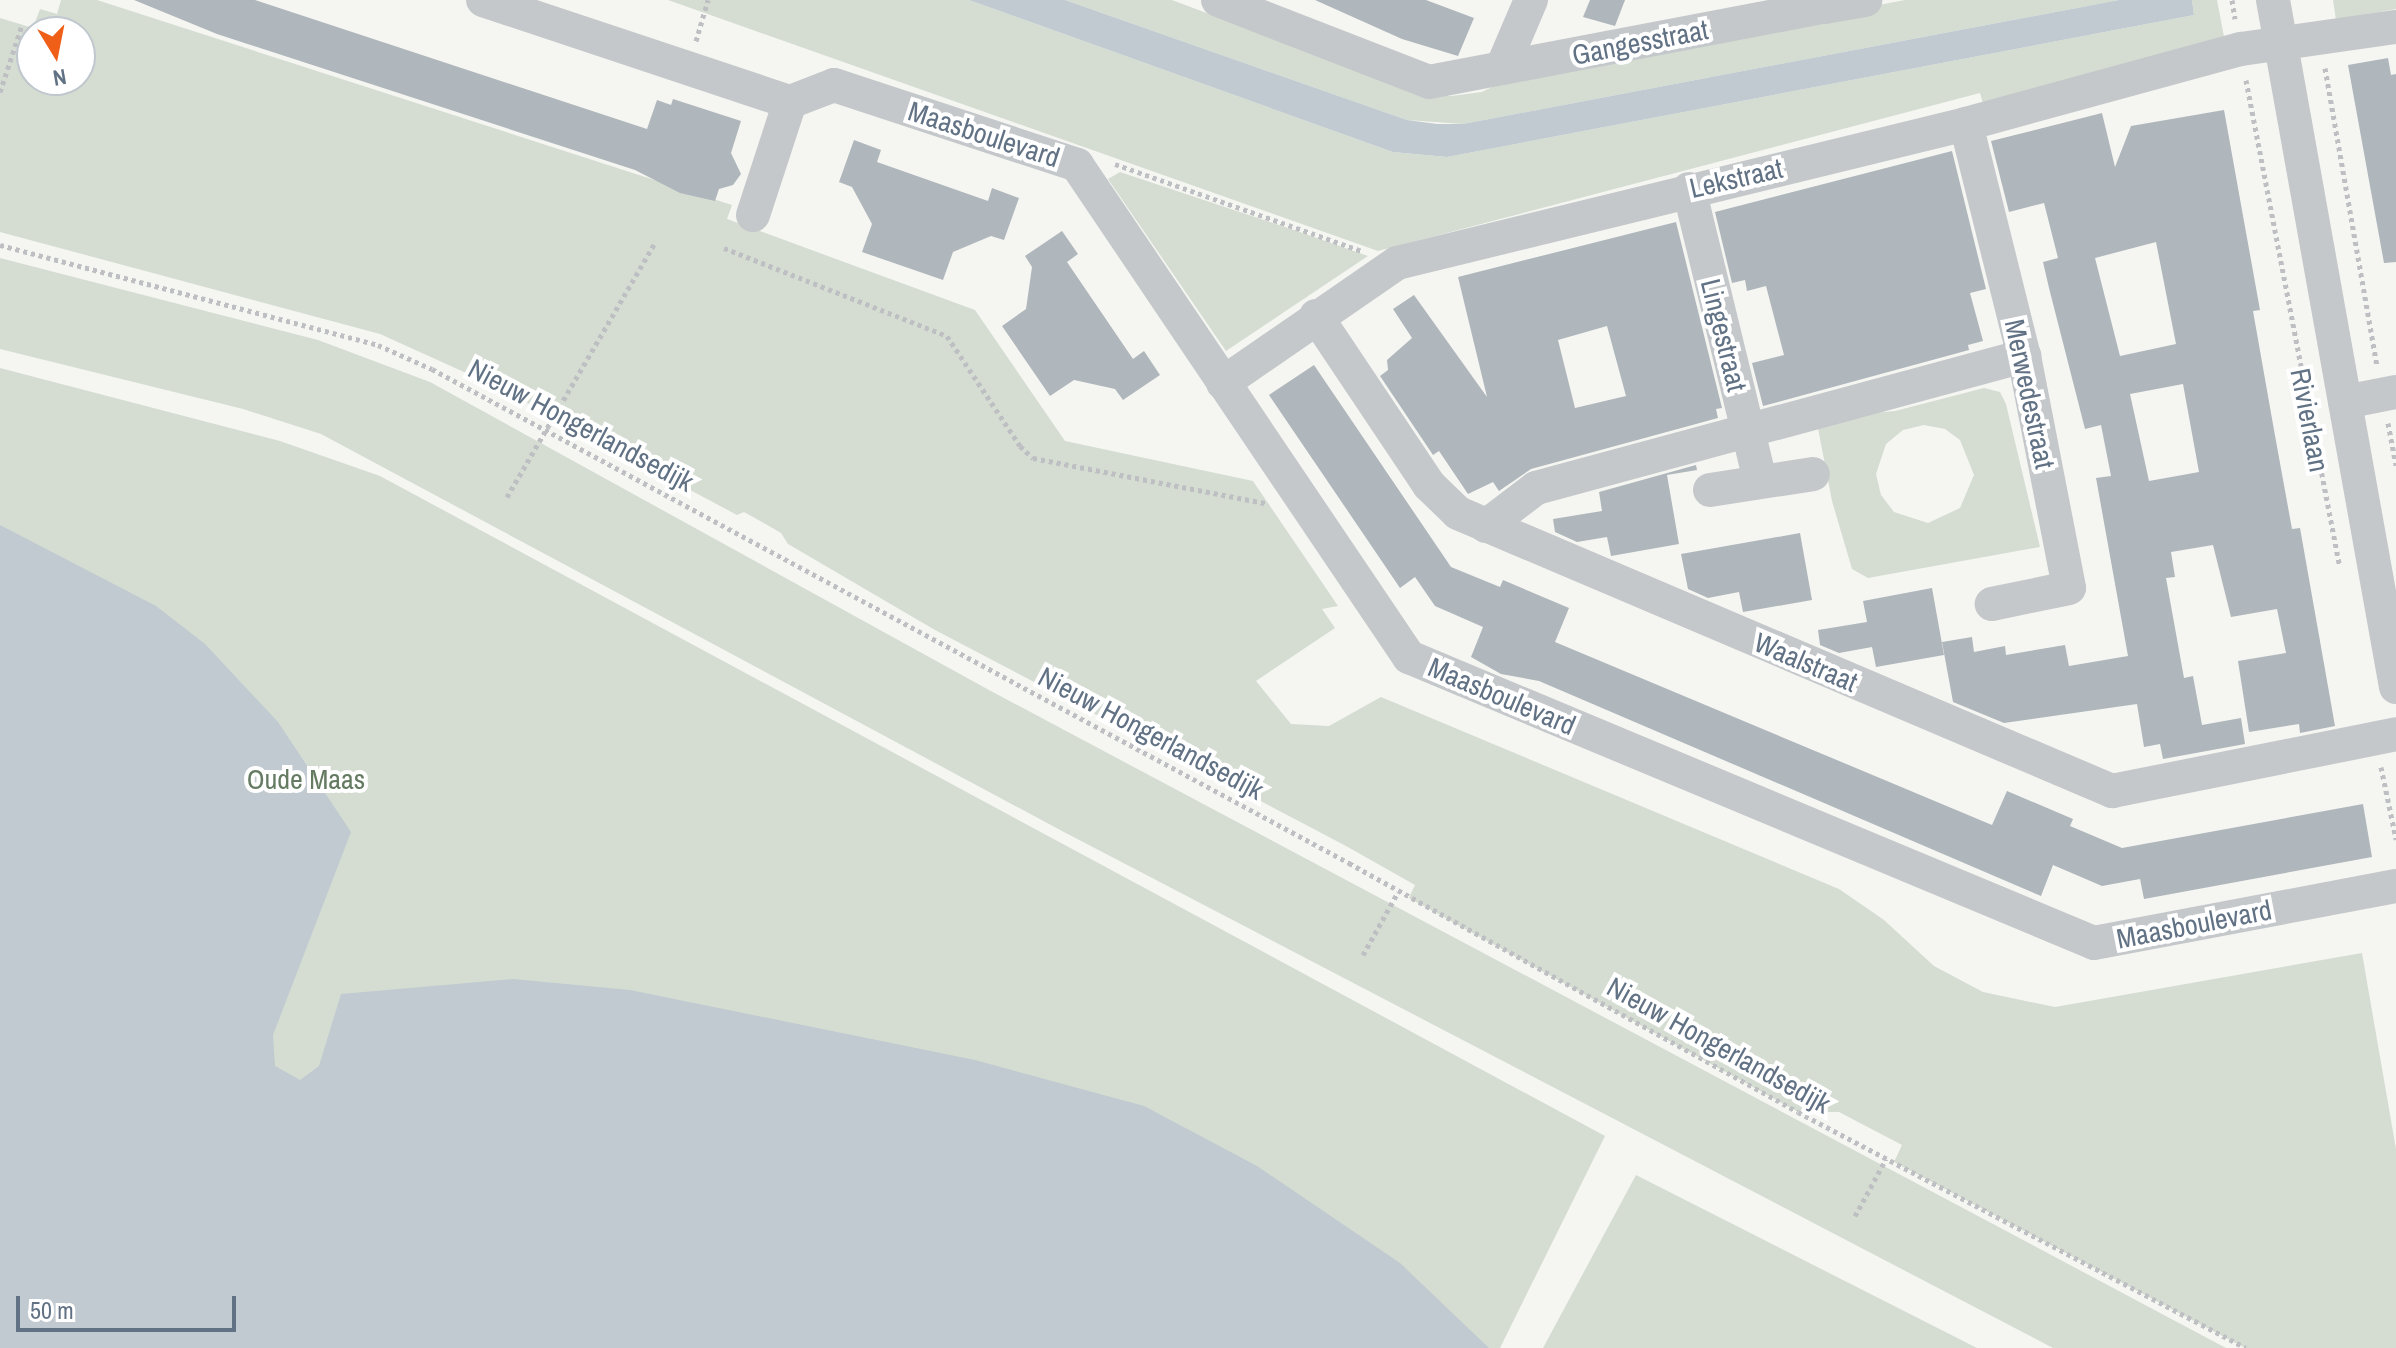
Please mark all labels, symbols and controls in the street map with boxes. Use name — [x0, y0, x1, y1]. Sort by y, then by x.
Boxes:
street label: Gangesstraat — [1569, 12, 1711, 72]
north arrow — [16, 16, 96, 96]
text: N — [51, 62, 69, 94]
street label: Maasboulevard — [904, 94, 1064, 174]
street label: Lekstraat — [1686, 151, 1786, 205]
street label: Lingestraat — [1694, 275, 1754, 395]
street label: Merwedestraat — [1998, 316, 2062, 472]
street label: Nieuw Hongerlandsedijk — [463, 351, 699, 499]
street label: Rivierlaan — [2284, 365, 2336, 475]
street label: Waalstraat — [1749, 625, 1863, 699]
street label: Maasboulevard — [1423, 650, 1581, 742]
street label: Nieuw Hongerlandsedijk — [1033, 659, 1269, 807]
park label: Oude Maas — [247, 762, 365, 796]
street label: Maasboulevard — [2114, 893, 2274, 955]
street label: Nieuw Hongerlandsedijk — [1601, 970, 1837, 1120]
scale bar — [20, 1280, 240, 1330]
text: 50 m — [30, 1294, 74, 1326]

